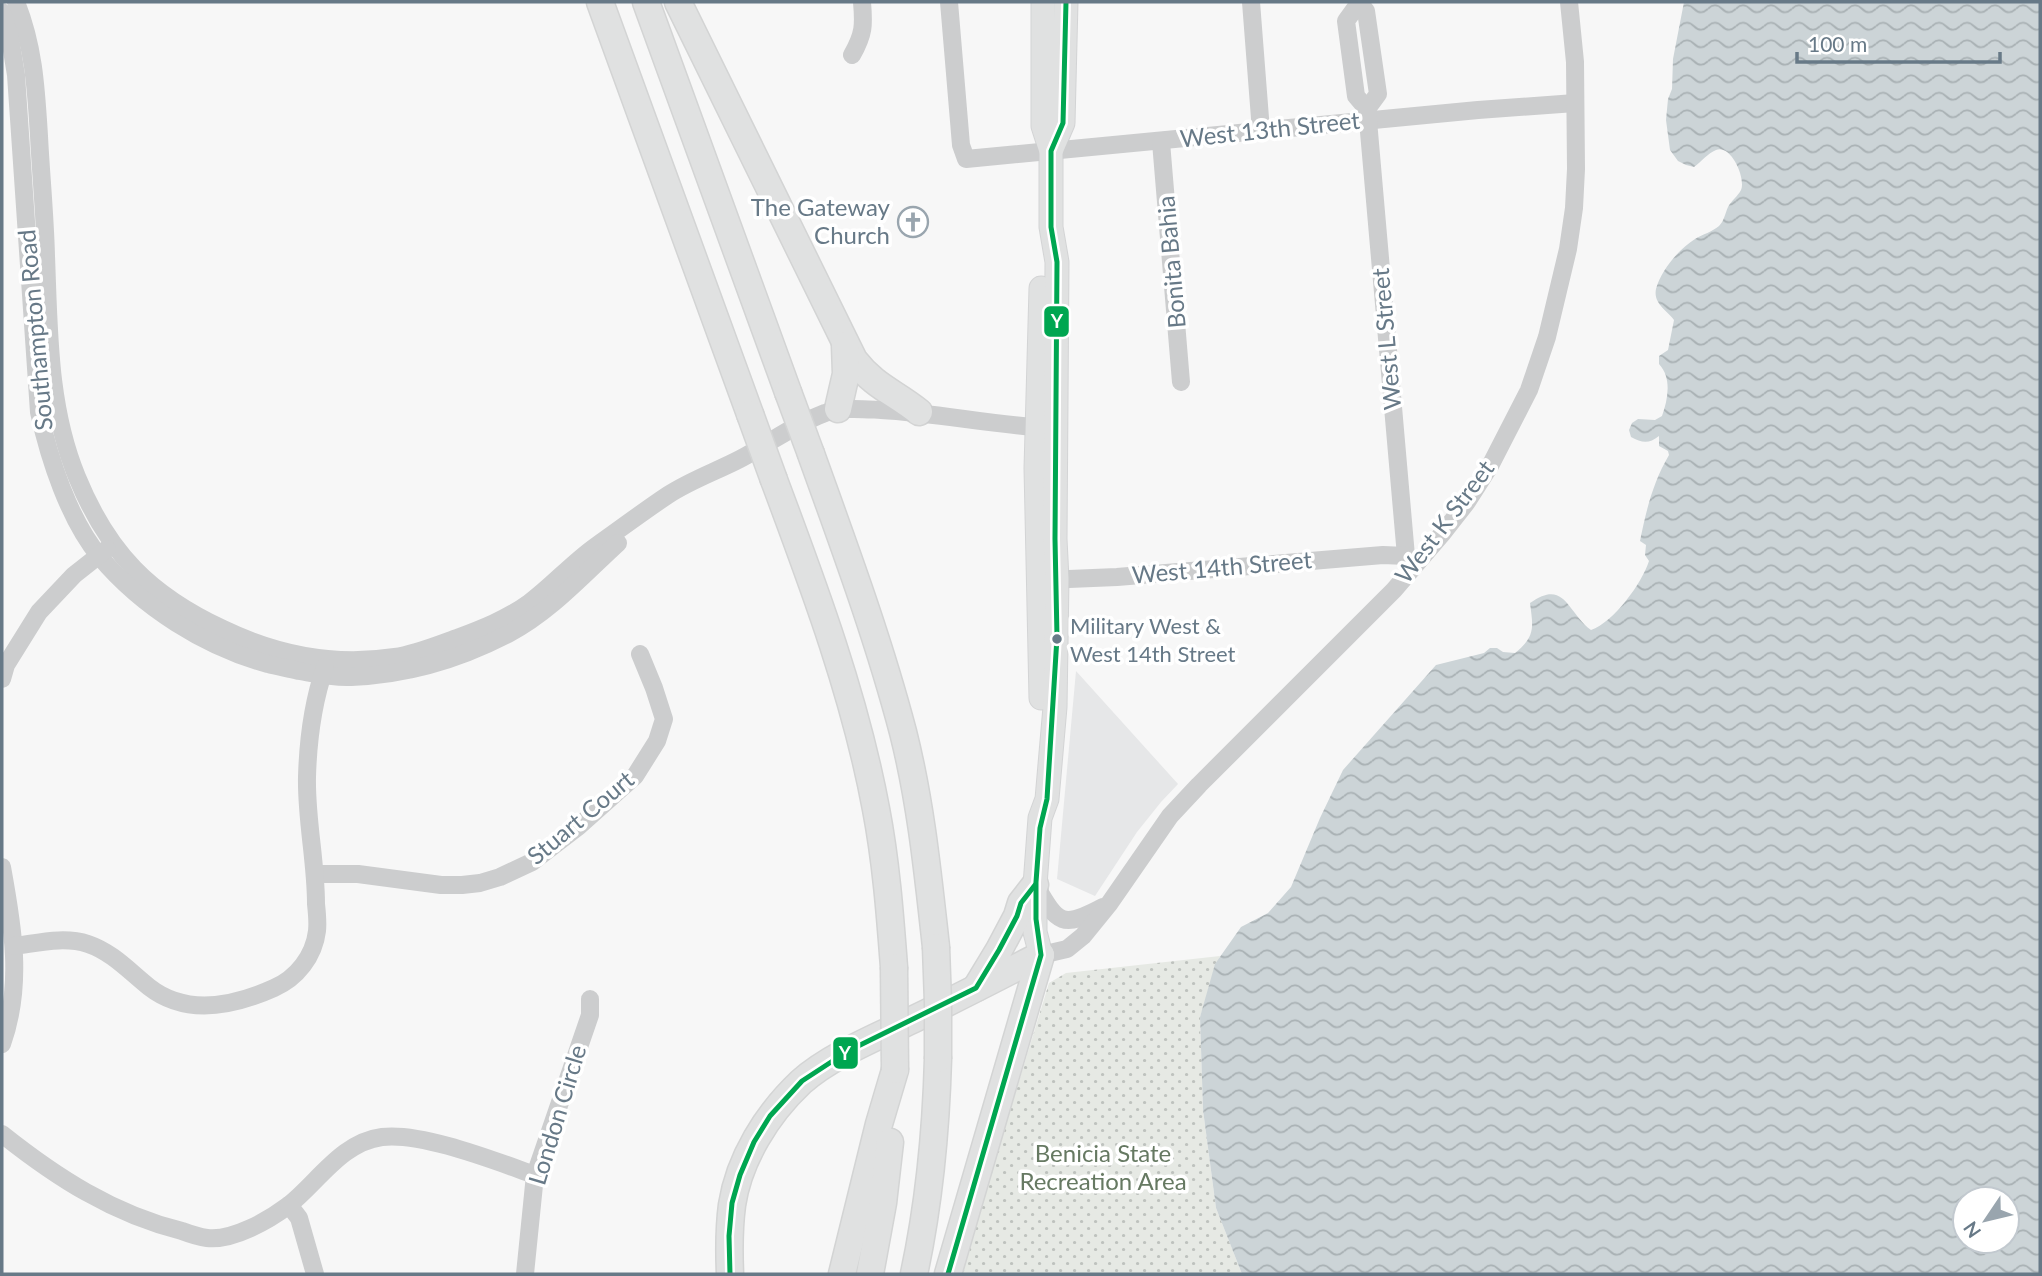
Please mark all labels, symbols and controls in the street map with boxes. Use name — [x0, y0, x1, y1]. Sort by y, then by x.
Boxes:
scale bar — [1797, 21, 2000, 65]
text: 100 m — [1808, 31, 1867, 56]
street label: West 13th Street — [1179, 105, 1361, 152]
place label: The Gateway Church — [751, 192, 891, 249]
street label: Bonita Bahia — [1150, 195, 1191, 330]
church icon: The Gateway Church — [896, 205, 930, 239]
street label: Southampton Road — [11, 228, 58, 432]
street label: West L Street — [1365, 267, 1406, 411]
line badge: Y — [1043, 305, 1070, 338]
text: Y — [1050, 309, 1064, 332]
street label: West K Street — [1388, 454, 1500, 588]
street label: West 14th Street — [1131, 544, 1313, 589]
place label: Military West & West 14th Street — [1070, 612, 1236, 667]
marker: Military West & West 14th Street — [1050, 632, 1064, 646]
street label: Stuart Court — [521, 764, 639, 870]
line badge: Y — [832, 1036, 859, 1070]
street label: London Circle — [522, 1041, 592, 1188]
text: Y — [838, 1041, 852, 1064]
park label: Benicia State Recreation Area — [1019, 1138, 1187, 1195]
north arrow — [1951, 1185, 2021, 1255]
text: N — [1958, 1217, 1985, 1243]

